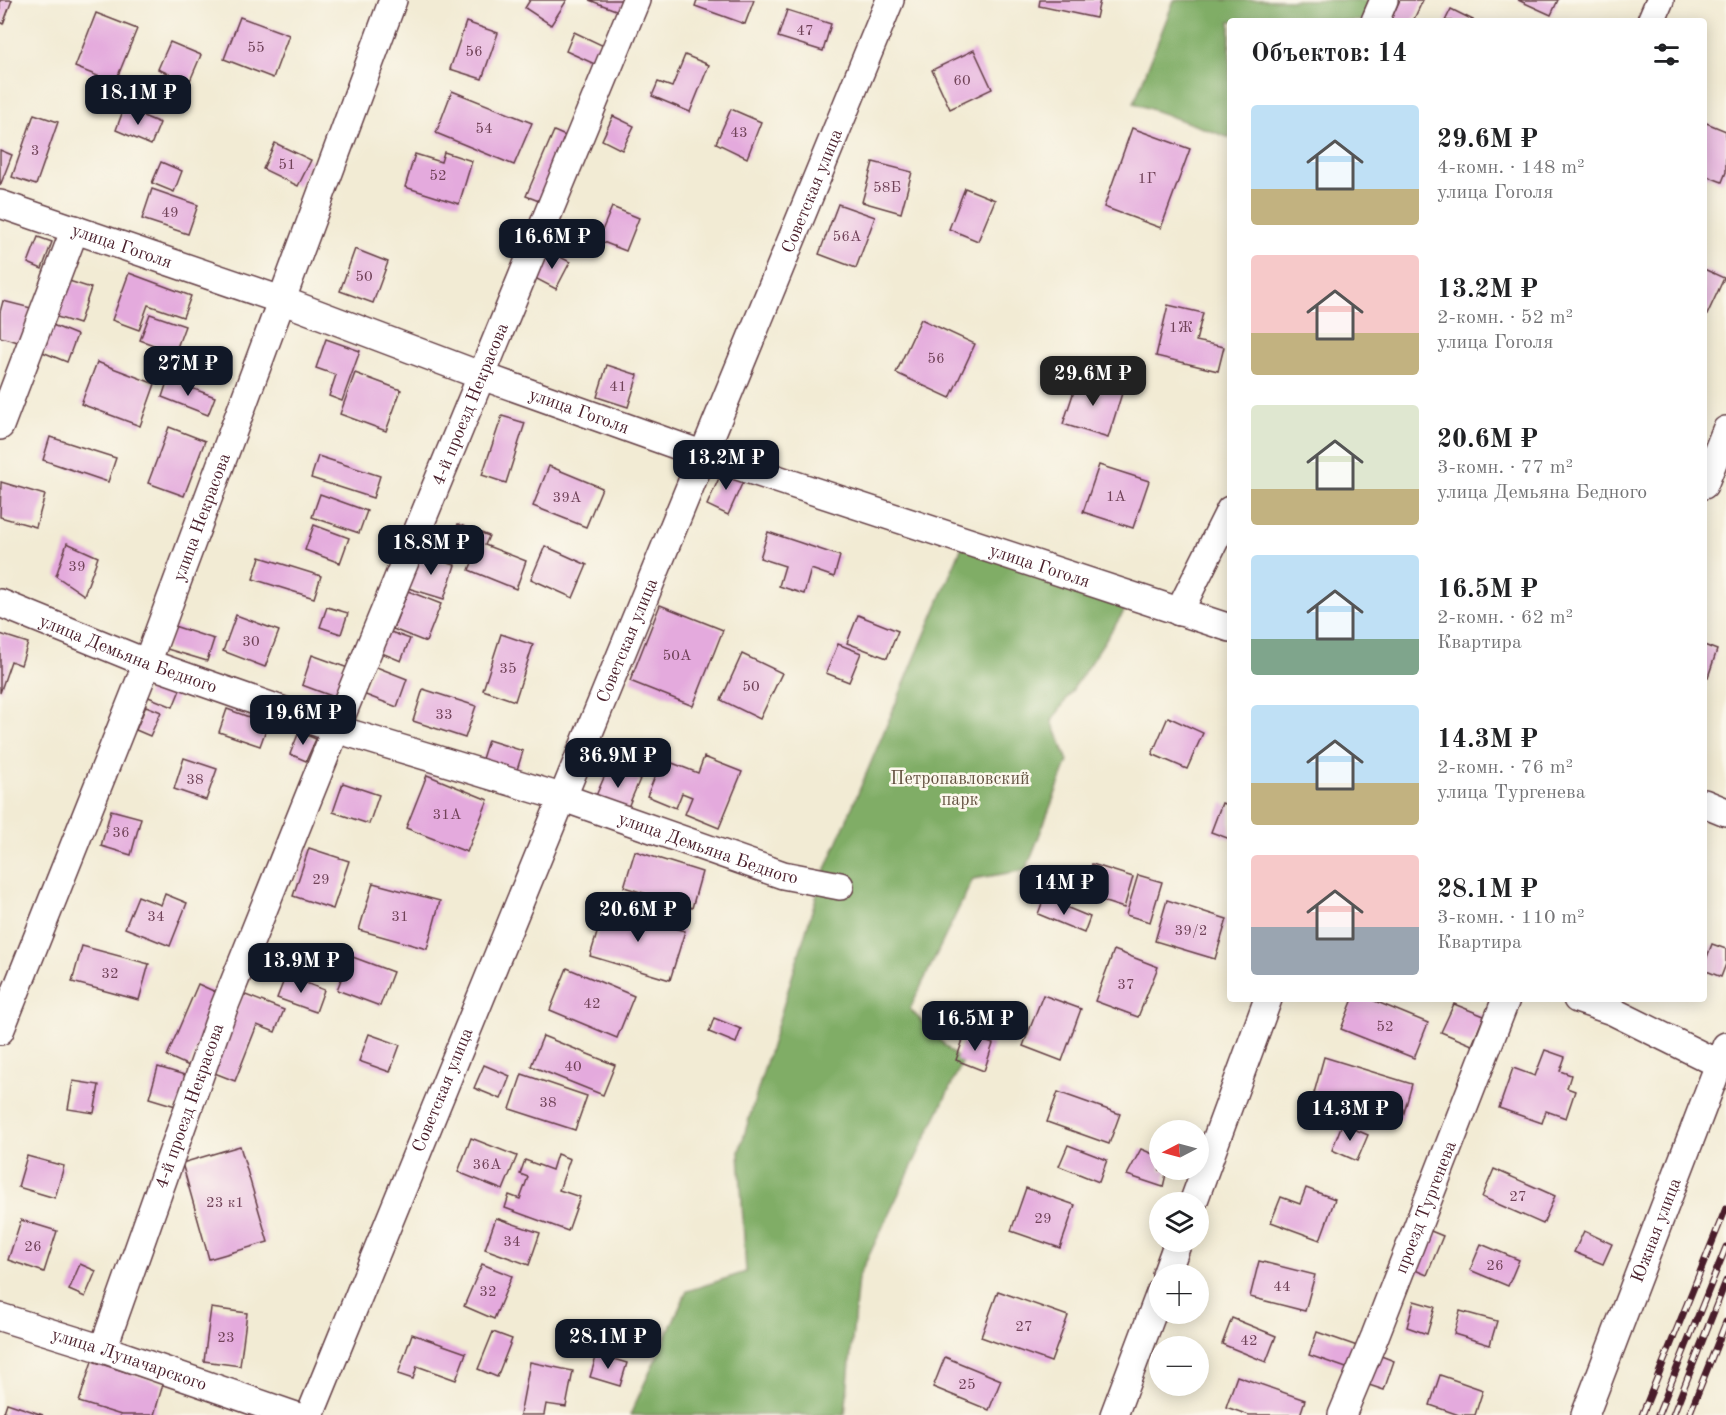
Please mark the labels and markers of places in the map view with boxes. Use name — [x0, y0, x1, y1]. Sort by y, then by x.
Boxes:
pin: 18.1M ₽ — [83, 75, 193, 126]
pin: 16.6M ₽ — [497, 219, 607, 270]
pin: 27M ₽ — [146, 346, 230, 397]
pin: 29.6M ₽ — [1038, 356, 1148, 407]
pin: 13.2M ₽ — [671, 440, 781, 491]
pin: 18.8M ₽ — [376, 525, 486, 576]
pin: 19.6M ₽ — [248, 695, 358, 746]
pin: 36.9M ₽ — [563, 738, 673, 789]
pin: 14M ₽ — [1022, 865, 1106, 916]
pin: 20.6M ₽ — [583, 892, 693, 943]
pin: 13.9M ₽ — [246, 943, 356, 994]
pin: 16.5M ₽ — [920, 1001, 1030, 1052]
pin: 14.3M ₽ — [1295, 1091, 1405, 1142]
pin: 28.1M ₽ — [553, 1319, 663, 1370]

